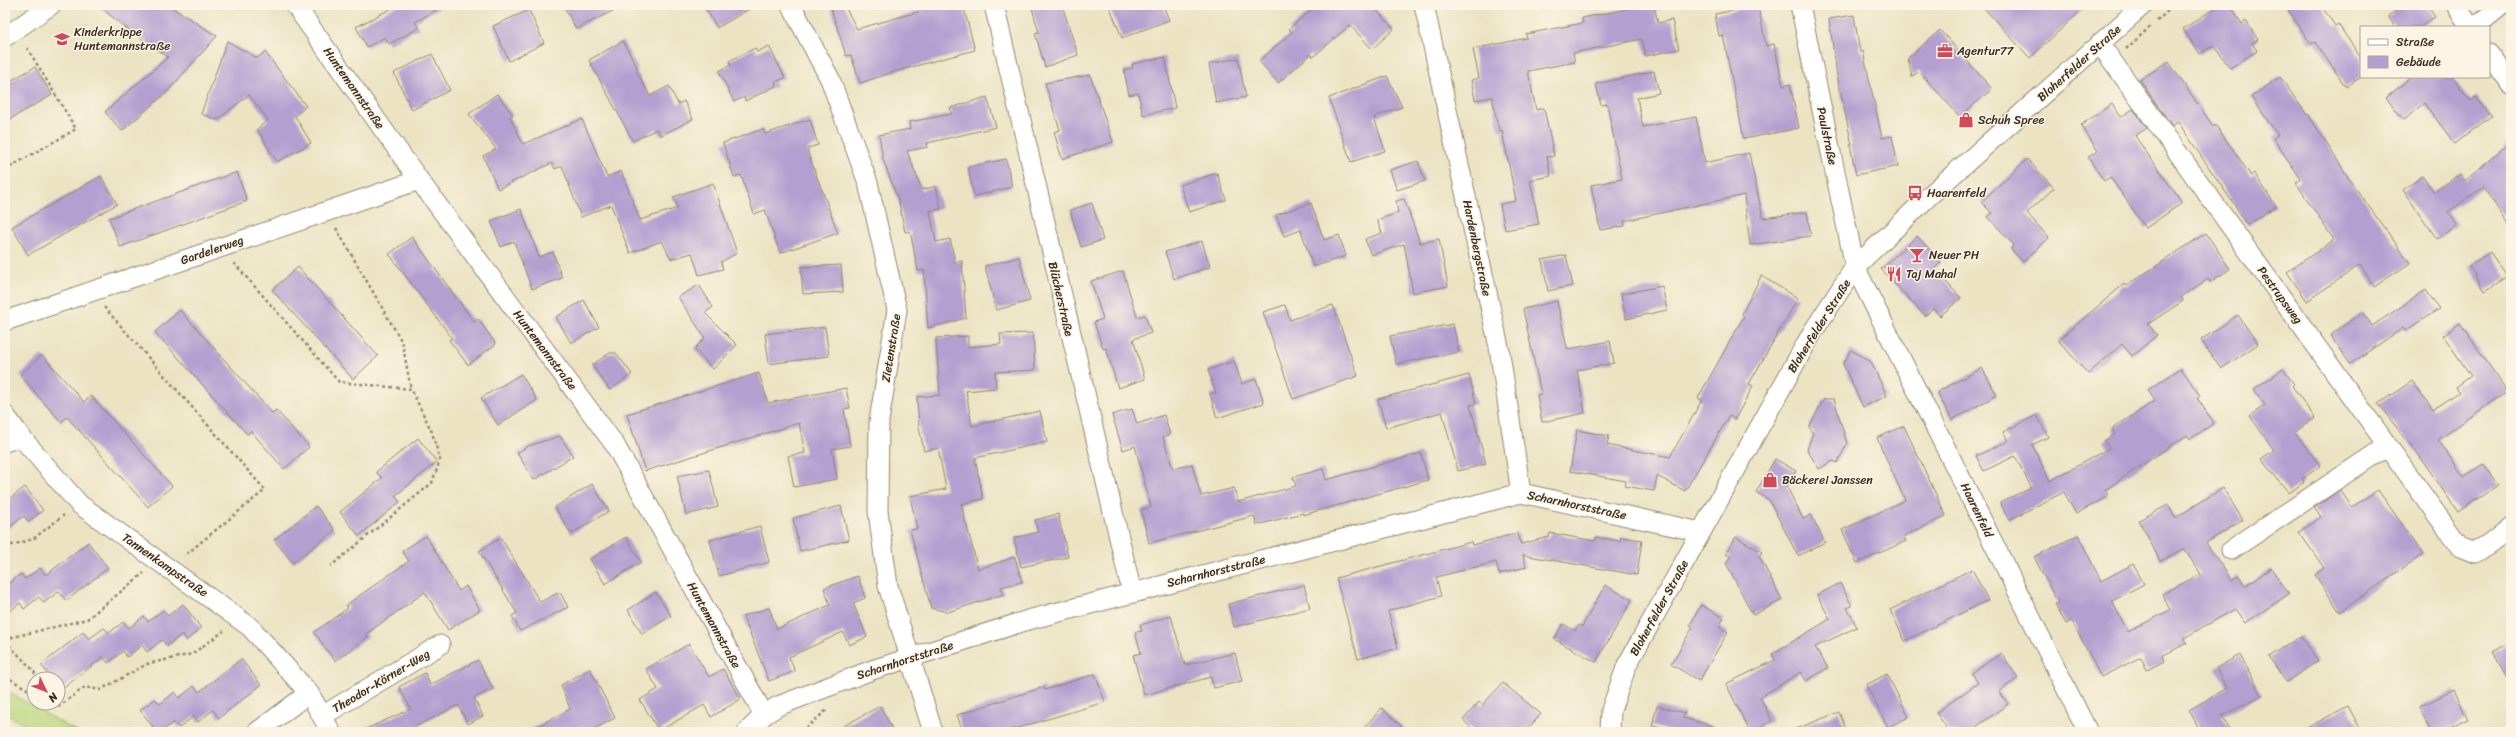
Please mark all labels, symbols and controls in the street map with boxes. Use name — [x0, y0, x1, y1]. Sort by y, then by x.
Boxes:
street label: Bloherfelder Straße — [2032, 19, 2126, 107]
place label: Kinderkrippe Huntemannstraße — [74, 21, 171, 57]
legend — [2360, 26, 2490, 78]
school or university icon: Kinderkrippe Huntemannstraße — [53, 30, 71, 48]
text: Straße — [2396, 31, 2434, 53]
place label: Agentur77 — [1956, 40, 2015, 62]
street label: Huntemannstraße — [317, 42, 391, 134]
office icon: Agentur77 — [1936, 42, 1954, 60]
text: Gebäude — [2396, 51, 2441, 73]
street label: Paulstraße — [1810, 105, 1844, 167]
place label: Schuh Spree — [1978, 109, 2045, 131]
shop icon: Schuh Spree — [1957, 111, 1975, 129]
place label: Haarenfeld — [1927, 182, 1987, 204]
bus stop icon: Haarenfeld — [1906, 184, 1924, 202]
street label: Hardenbergstraße — [1456, 198, 1498, 298]
street label: Gardelerweg — [177, 229, 247, 271]
place label: Neuer PH — [1929, 244, 1980, 266]
bar icon: Neuer PH — [1908, 246, 1926, 264]
street label: Blücherstraße — [1042, 259, 1080, 339]
street label: Pestrupsweg — [2251, 261, 2309, 329]
place label: Taj Mahal — [1906, 263, 1957, 285]
restaurant icon: Taj Mahal — [1885, 265, 1903, 283]
street label: Bloherfelder Straße — [1781, 274, 1857, 377]
street label: Huntemannstraße — [507, 305, 583, 395]
street label: Zietenstraße — [875, 312, 907, 384]
place label: Bäckerei Janssen — [1782, 469, 1873, 491]
shop icon: Bäckerei Janssen — [1761, 471, 1779, 489]
street label: Haarenfeld — [1954, 479, 2000, 542]
street label: Scharnhorststraße — [1525, 484, 1629, 526]
street label: Tannenkampstraße — [117, 527, 213, 603]
street label: Scharnhorststraße — [1164, 548, 1268, 594]
street label: Bloherfelder Straße — [1623, 556, 1695, 660]
street label: Huntemannstraße — [681, 577, 747, 673]
street label: Scharnhorststraße — [854, 634, 956, 686]
street label: Theodor-Körner-Weg — [328, 643, 434, 719]
north arrow — [26, 671, 66, 711]
text: N — [43, 687, 63, 707]

